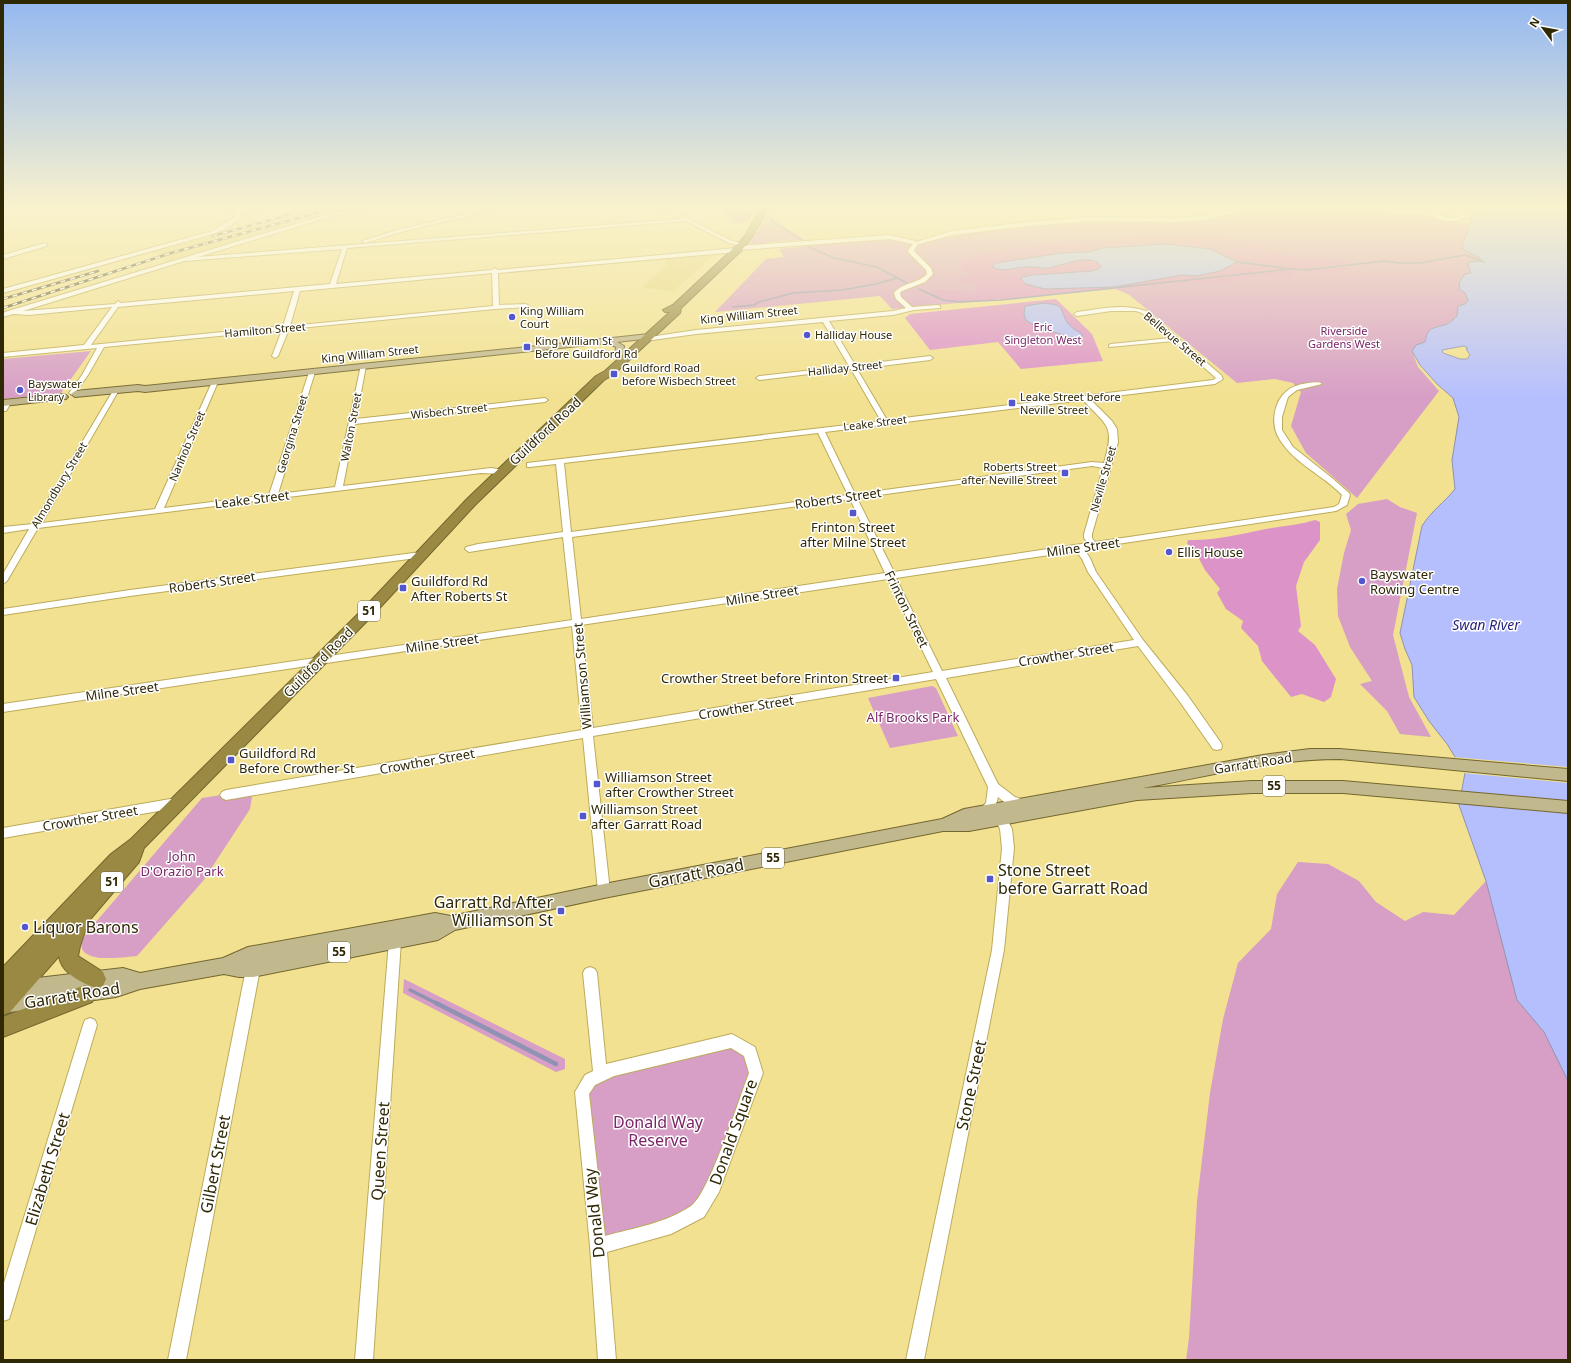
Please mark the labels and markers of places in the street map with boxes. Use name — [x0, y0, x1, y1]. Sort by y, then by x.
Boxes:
place label: King William Court — [520, 303, 584, 331]
marker: King William Court — [507, 312, 517, 322]
place label: Halliday House — [815, 327, 892, 342]
marker: Halliday House — [802, 330, 812, 340]
place label: King William St Before Guildford Rd — [535, 333, 637, 361]
marker: King William St Before Guildford Rd — [522, 342, 532, 352]
place label: Guildford Road before Wisbech Street — [622, 360, 736, 388]
marker: Guildford Road before Wisbech Street — [609, 369, 619, 379]
place label: Bayswater Library — [28, 376, 82, 404]
marker: Bayswater Library — [15, 385, 25, 395]
place label: Leake Street before Neville Street — [1020, 389, 1121, 417]
marker: Leake Street before Neville Street — [1007, 398, 1017, 408]
place label: Roberts Street after Neville Street — [961, 459, 1057, 487]
marker: Roberts Street after Neville Street — [1060, 468, 1070, 478]
marker: Frinton Street after Milne Street — [848, 508, 858, 518]
place label: Frinton Street after Milne Street — [800, 518, 906, 551]
place label: Ellis House — [1177, 543, 1243, 561]
marker: Ellis House — [1164, 547, 1174, 557]
place label: Bayswater Rowing Centre — [1370, 565, 1459, 598]
place label: Guildford Rd After Roberts St — [411, 572, 508, 605]
marker: Bayswater Rowing Centre — [1357, 576, 1367, 586]
marker: Guildford Rd After Roberts St — [398, 583, 408, 593]
place label: Crowther Street before Frinton Street — [661, 669, 888, 687]
marker: Crowther Street before Frinton Street — [891, 673, 901, 683]
place label: Guildford Rd Before Crowther St — [239, 744, 355, 777]
marker: Guildford Rd Before Crowther St — [226, 755, 236, 765]
place label: Williamson Street after Crowther Street — [605, 768, 734, 801]
marker: Williamson Street after Crowther Street — [592, 779, 602, 789]
place label: Williamson Street after Garratt Road — [591, 800, 702, 833]
marker: Williamson Street after Garratt Road — [578, 811, 588, 821]
place label: Stone Street before Garratt Road — [998, 859, 1148, 899]
marker: Stone Street before Garratt Road — [985, 874, 995, 884]
place label: Garratt Rd After Williamson St — [434, 891, 553, 931]
marker: Garratt Rd After Williamson St — [556, 906, 566, 916]
place label: Liquor Barons — [33, 916, 139, 938]
marker: Liquor Barons — [20, 922, 30, 932]

